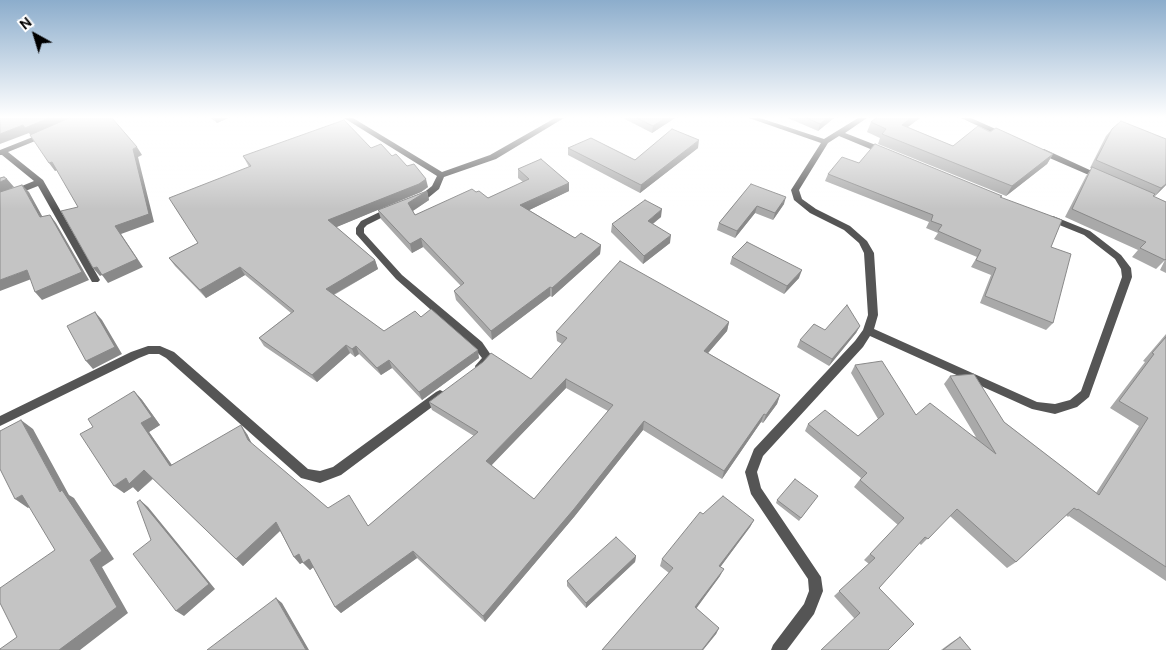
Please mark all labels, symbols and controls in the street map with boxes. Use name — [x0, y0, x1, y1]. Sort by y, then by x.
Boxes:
north arrow — [10, 10, 60, 60]
text: N — [16, 13, 35, 34]

